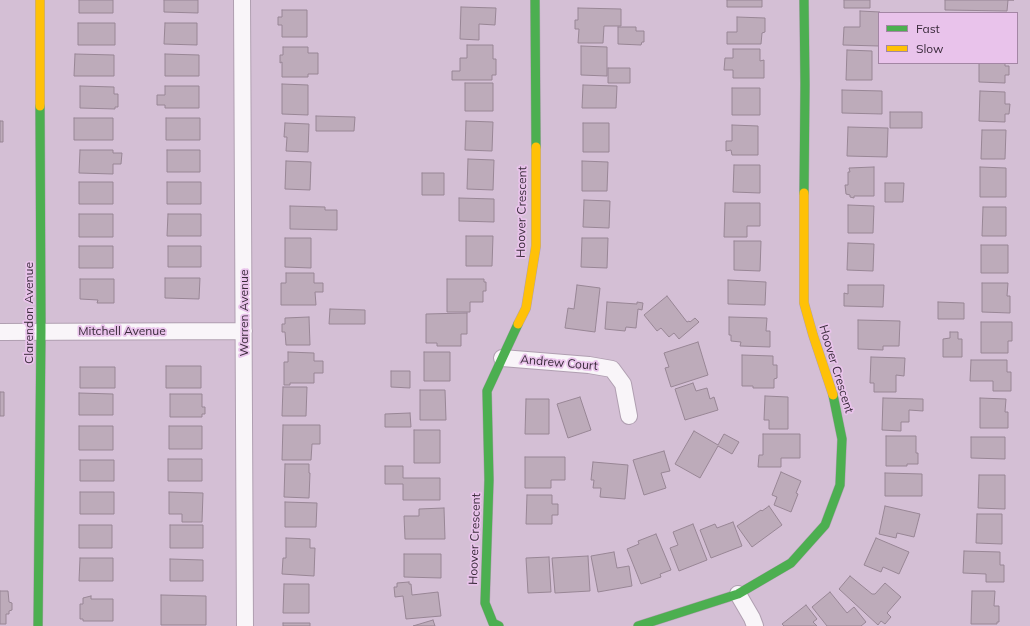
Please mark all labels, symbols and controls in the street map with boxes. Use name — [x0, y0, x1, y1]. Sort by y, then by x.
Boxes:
legend — [878, 12, 1018, 64]
text: Fast — [916, 21, 940, 36]
text: Slow — [916, 41, 944, 56]
street label: Hoover Crescent — [514, 166, 530, 258]
street label: Clarendon Avenue — [22, 262, 36, 364]
street label: Warren Avenue — [237, 270, 251, 356]
street label: Hoover Crescent — [816, 323, 856, 415]
street label: Mitchell Avenue — [78, 324, 166, 338]
street label: Andrew Court — [520, 352, 598, 374]
street label: Hoover Crescent — [466, 493, 484, 585]

